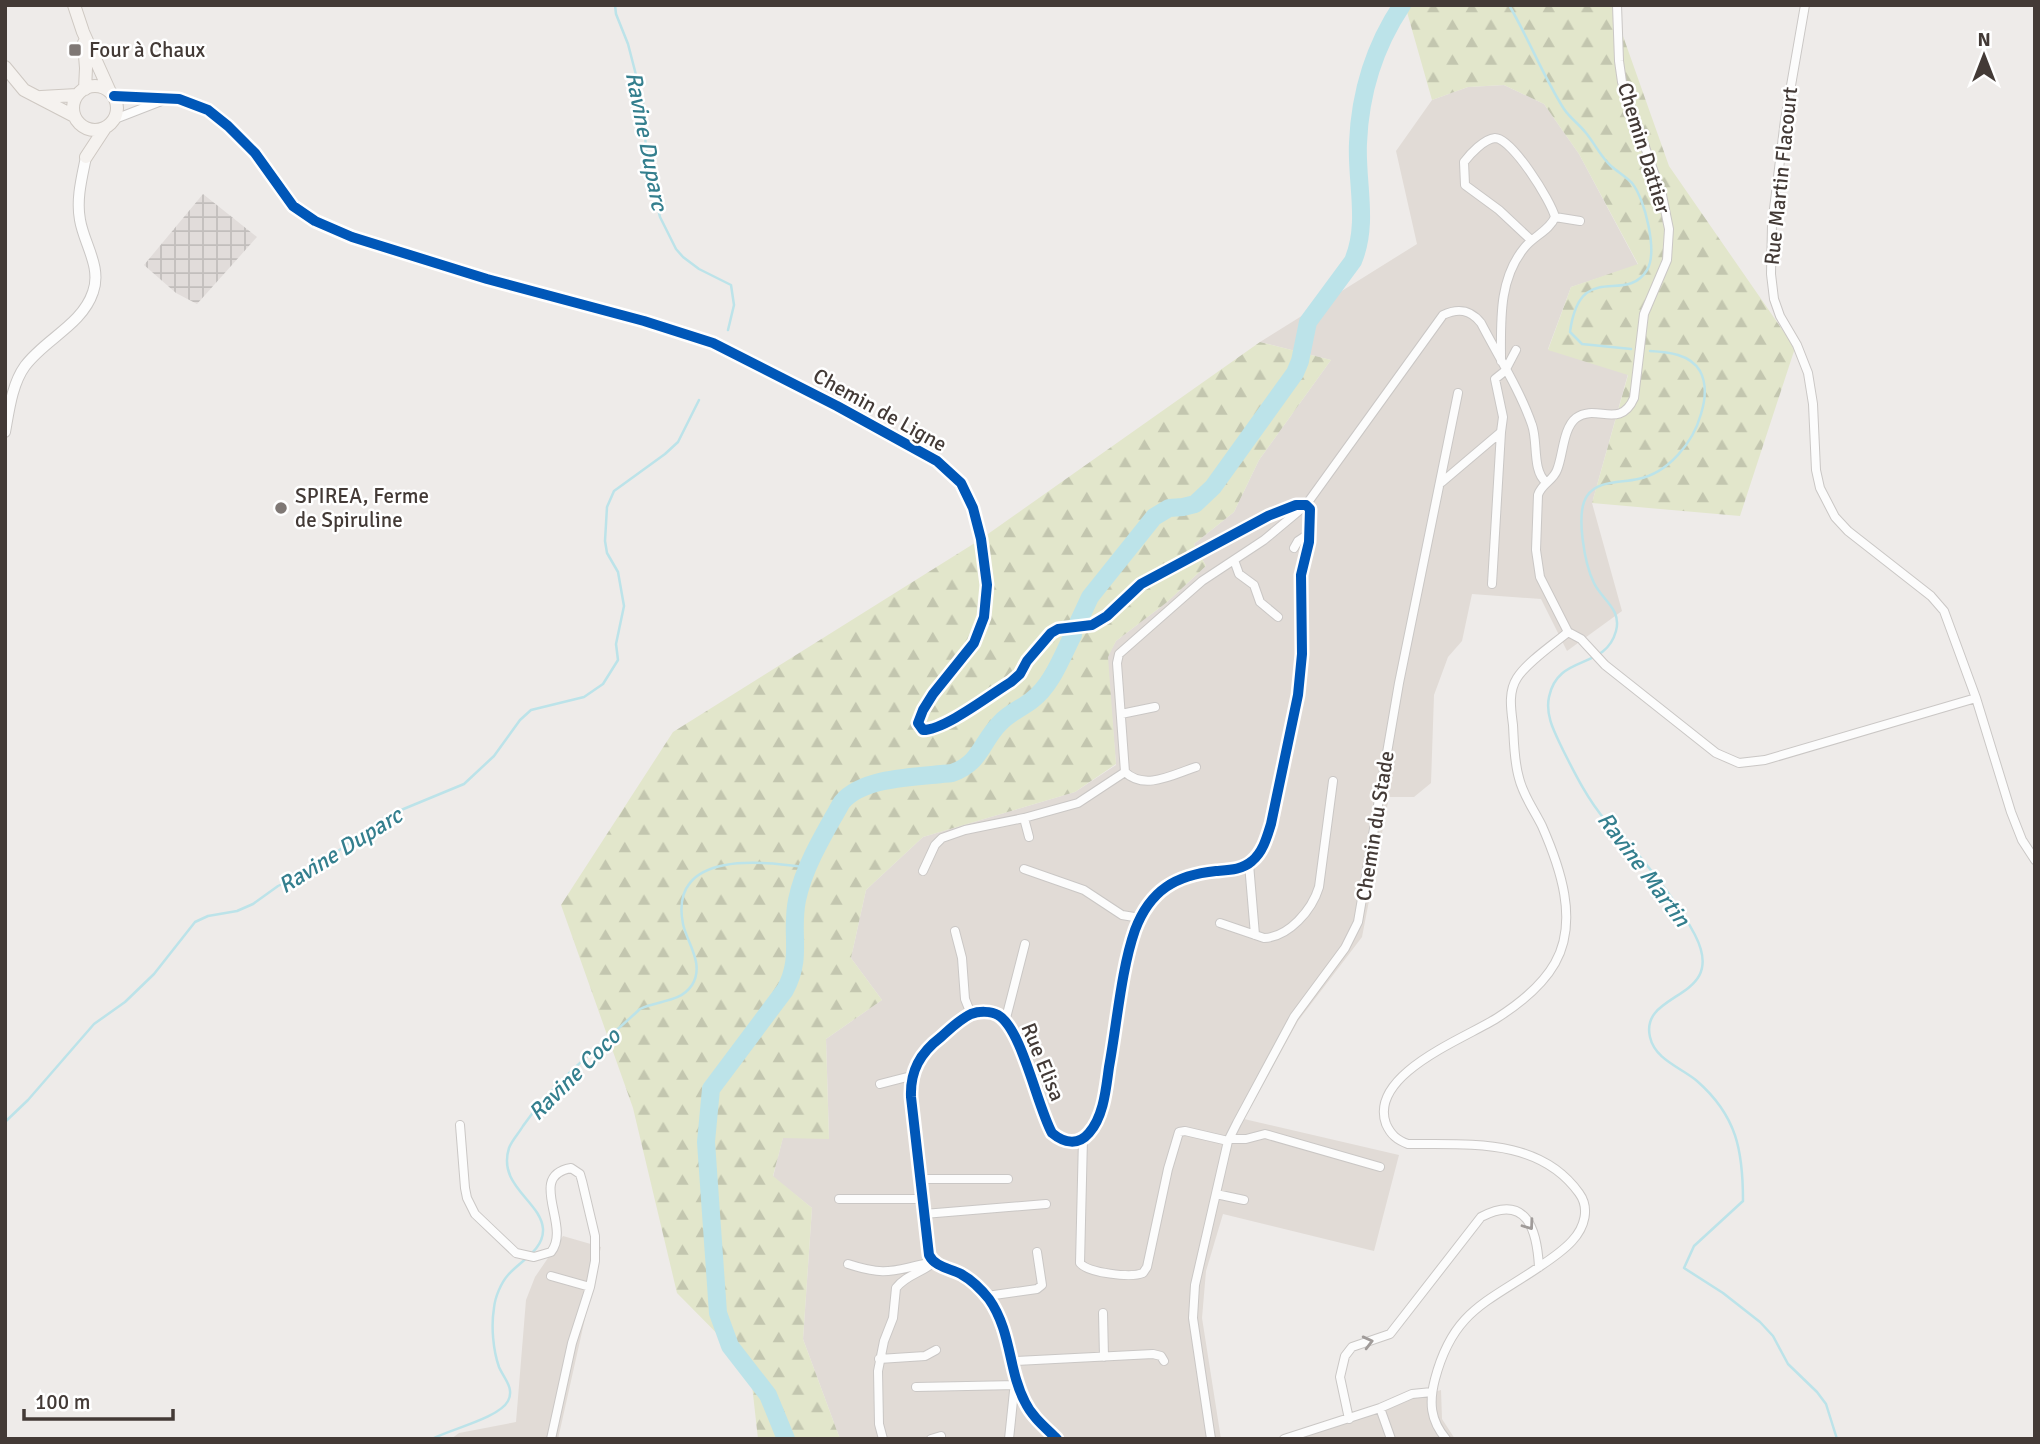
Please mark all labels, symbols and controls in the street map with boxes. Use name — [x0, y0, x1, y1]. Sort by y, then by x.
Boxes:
north arrow — [1949, 21, 2019, 91]
text: N — [1977, 28, 1991, 52]
place label: Four à Chaux — [89, 37, 206, 63]
marker: Four à Chaux — [67, 42, 83, 58]
water label: Ravine Duparc — [619, 69, 675, 215]
street label: Chemin Dattier — [1612, 79, 1676, 217]
street label: Rue Martin Flacourt — [1759, 86, 1803, 266]
street label: Chemin de Ligne — [809, 363, 951, 457]
place label: SPIREA, Ferme de Spiruline — [295, 483, 429, 533]
marker: SPIREA, Ferme de Spiruline — [273, 500, 289, 516]
street label: Chemin du Stade — [1350, 749, 1400, 903]
water label: Ravine Duparc — [273, 800, 409, 900]
water label: Ravine Martin — [1591, 806, 1697, 934]
street label: Rue Elisa — [1016, 1019, 1070, 1105]
water label: Ravine Coco — [522, 1021, 627, 1127]
one-way arrow — [1521, 1217, 1533, 1230]
one-way arrow — [1362, 1336, 1374, 1351]
scale bar — [24, 1378, 173, 1422]
text: 100 m — [35, 1389, 90, 1415]

